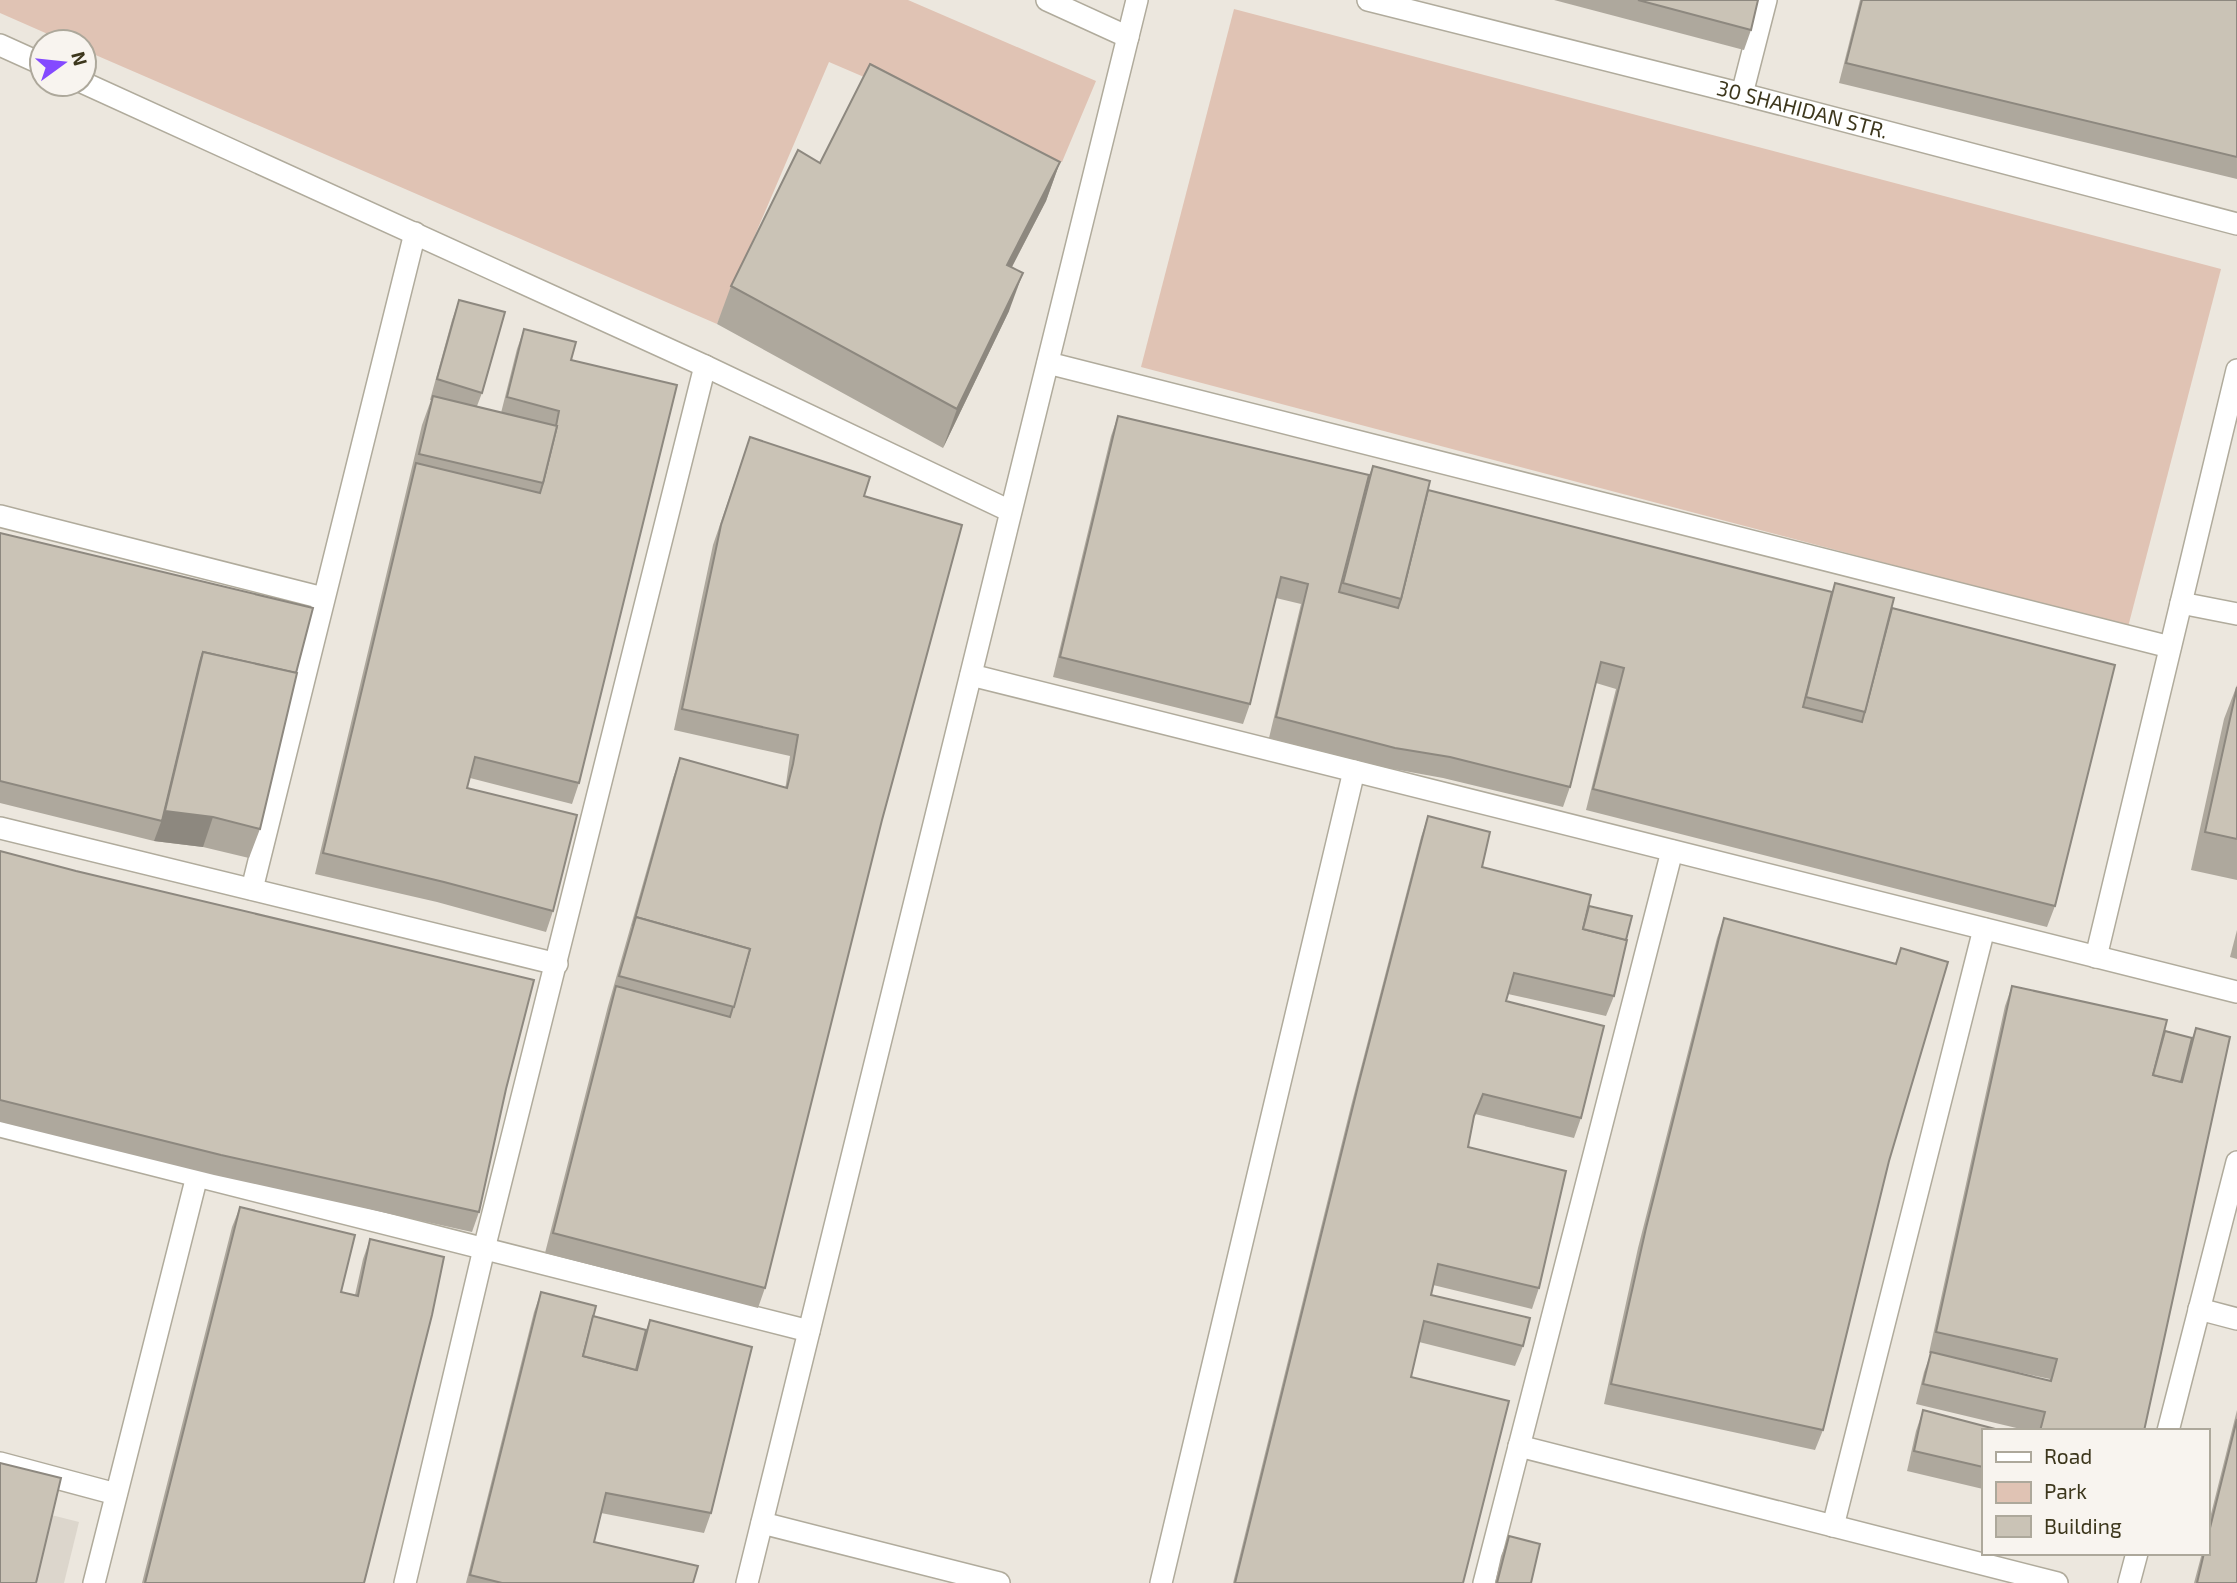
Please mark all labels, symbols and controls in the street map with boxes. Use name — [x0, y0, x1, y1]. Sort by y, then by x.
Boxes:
north arrow — [28, 28, 98, 98]
text: N — [67, 49, 93, 68]
street label: 30 SHAHIDAN STR. — [1715, 74, 1891, 143]
legend — [1982, 1429, 2209, 1555]
text: Road — [2044, 1443, 2092, 1468]
text: Park — [2044, 1478, 2087, 1503]
text: Building — [2044, 1513, 2122, 1538]

